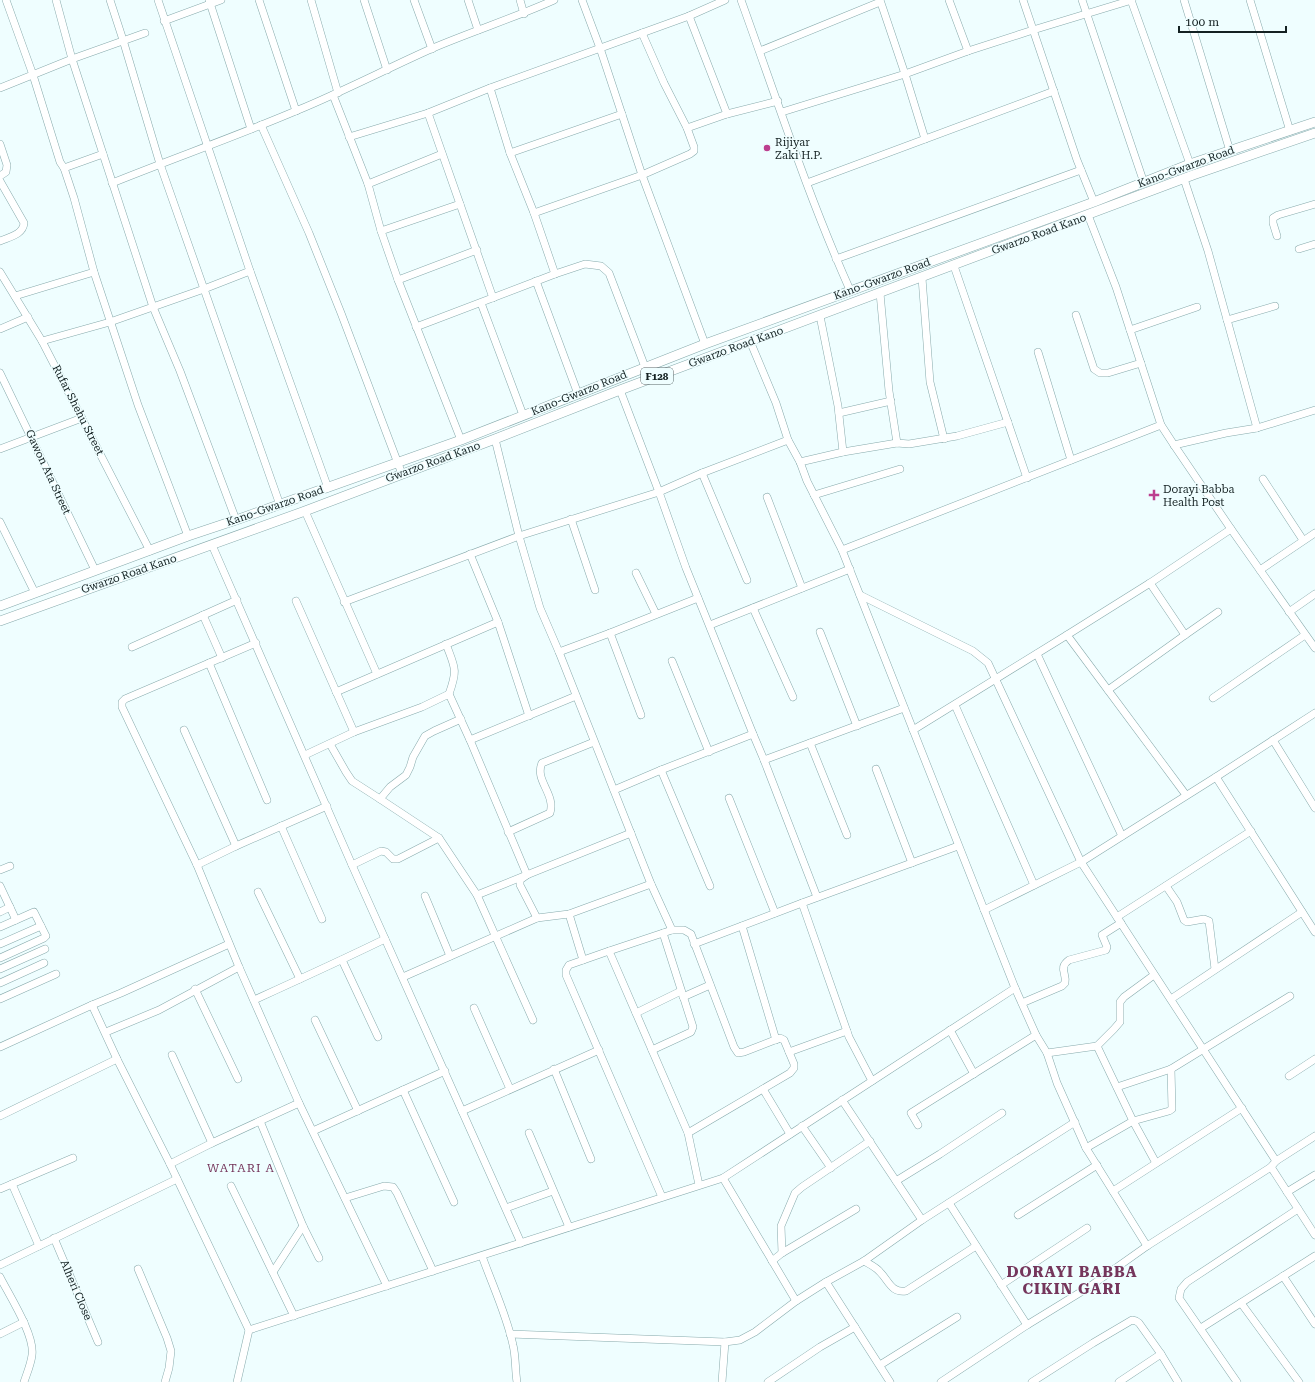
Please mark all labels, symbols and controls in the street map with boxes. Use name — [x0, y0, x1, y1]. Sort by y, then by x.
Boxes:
scale bar — [1179, 8, 1286, 34]
text: 100 m — [1185, 15, 1219, 29]
place label: Rijiyar Zaki H.P. — [775, 136, 823, 162]
marker: Rijiyar Zaki H.P. — [762, 143, 772, 153]
street label: Kano-Gwarzo Road — [1136, 143, 1236, 191]
street label: Gwarzo Road Kano — [990, 211, 1088, 257]
street label: Kano-Gwarzo Road — [832, 255, 932, 303]
street label: Gwarzo Road Kano — [687, 324, 785, 370]
street label: Rufar Shehu Street — [50, 363, 106, 457]
street label: Kano-Gwarzo Road — [529, 368, 629, 418]
road number: F128 — [641, 368, 673, 384]
street label: Gawon Ata Street — [23, 428, 73, 516]
street label: Gwarzo Road Kano — [384, 439, 482, 485]
street label: Kano-Gwarzo Road — [225, 483, 325, 529]
place label: Dorayi Babba Health Post — [1163, 483, 1235, 509]
marker: Dorayi Babba Health Post — [1148, 489, 1160, 501]
street label: Gwarzo Road Kano — [80, 551, 179, 596]
district label: WATARI A — [207, 1161, 275, 1175]
street label: Alheri Close — [57, 1258, 95, 1322]
district label: DORAYI BABBA CIKIN GARI — [1006, 1263, 1138, 1298]

